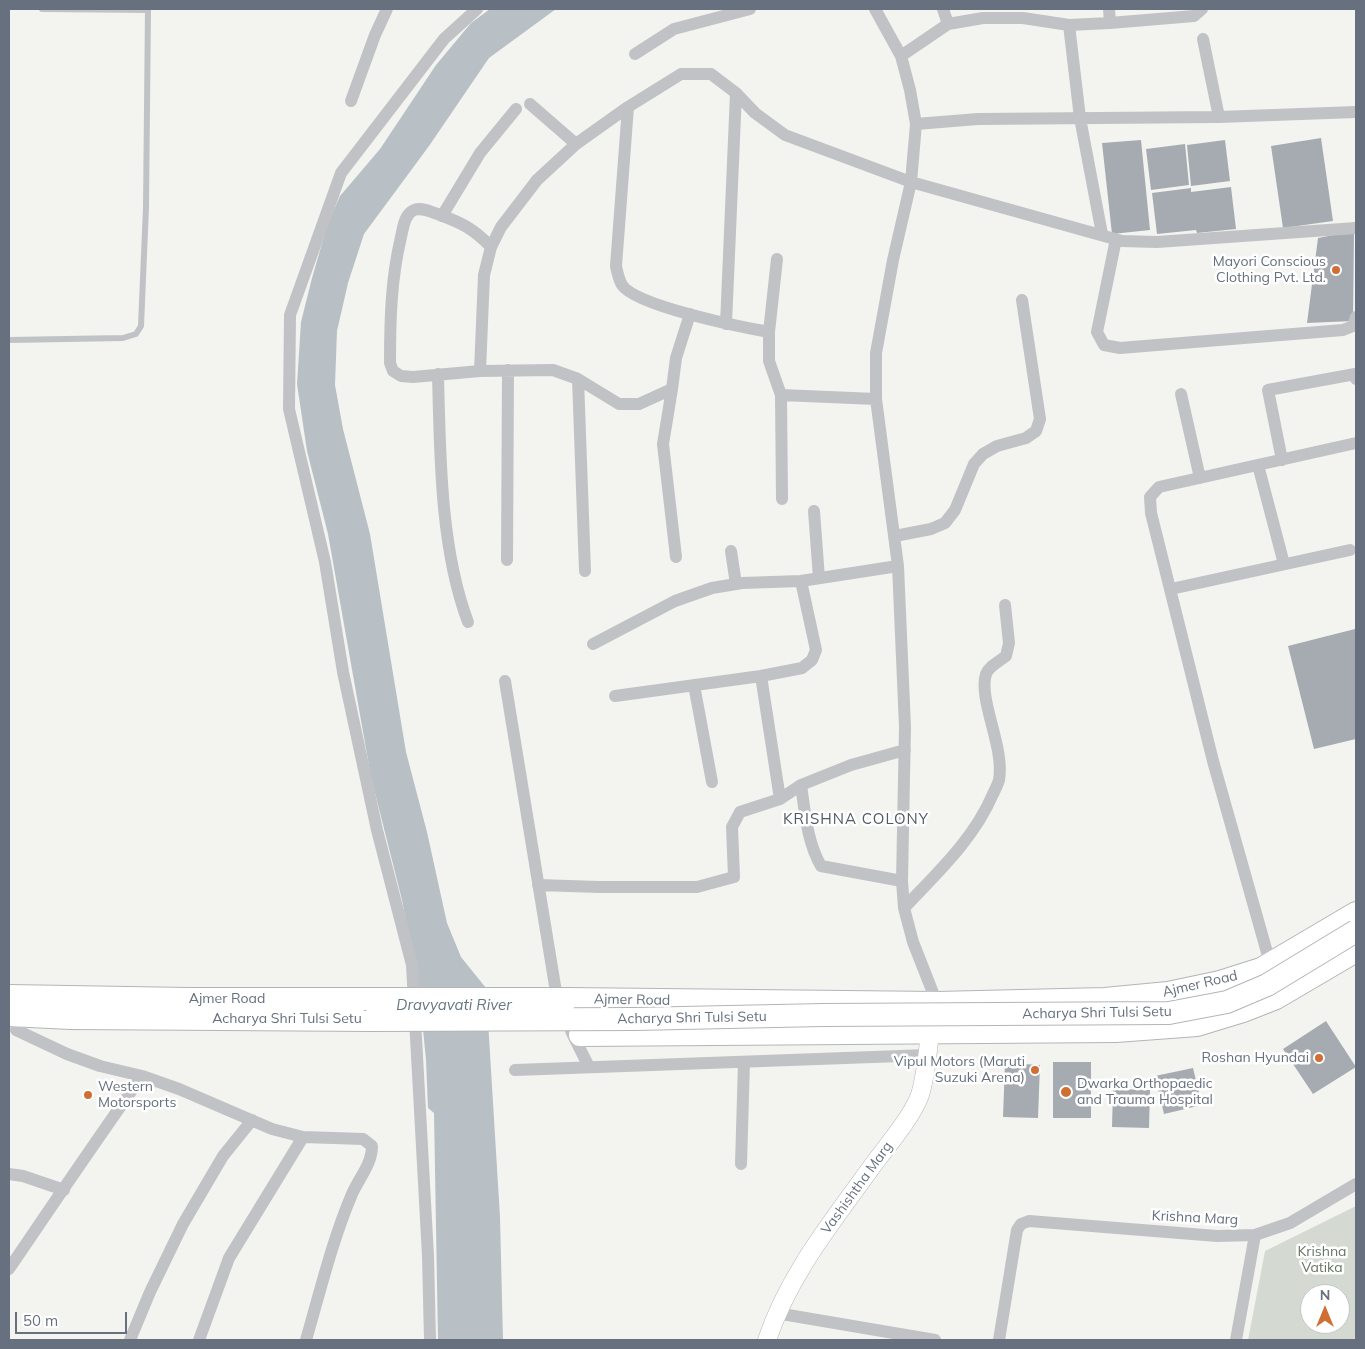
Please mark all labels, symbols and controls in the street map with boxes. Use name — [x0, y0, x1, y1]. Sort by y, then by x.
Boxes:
place label: Mayori Conscious Clothing Pvt. Ltd. — [1213, 254, 1326, 286]
marker: Mayori Conscious Clothing Pvt. Ltd. — [1330, 264, 1342, 276]
district label: KRISHNA COLONY — [781, 810, 931, 828]
street label: Ajmer Road — [1161, 967, 1239, 1001]
street label: Ajmer Road — [189, 991, 265, 1007]
street label: Ajmer Road — [594, 991, 670, 1009]
water label: Dravyavati River — [396, 996, 512, 1014]
street label: Acharya Shri Tulsi Setu — [1022, 1003, 1172, 1023]
street label: Acharya Shri Tulsi Setu — [617, 1008, 767, 1028]
street label: Acharya Shri Tulsi Setu — [212, 1011, 362, 1027]
place label: Roshan Hyundai — [1201, 1050, 1309, 1066]
marker: Roshan Hyundai — [1313, 1052, 1325, 1064]
place label: Vipul Motors (Maruti Suzuki Arena) — [894, 1054, 1025, 1086]
marker: Vipul Motors (Maruti Suzuki Arena) — [1029, 1064, 1041, 1076]
place label: Dwarka Orthopaedic and Trauma Hospital — [1077, 1076, 1213, 1108]
place label: Western Motorsports — [98, 1079, 176, 1112]
marker: Dwarka Orthopaedic and Trauma Hospital — [1059, 1085, 1073, 1099]
marker: Western Motorsports — [82, 1089, 94, 1101]
street label: Vashishtha Marg — [818, 1139, 896, 1237]
street label: Krishna Marg — [1151, 1207, 1239, 1229]
park label: Krishna Vatika — [1297, 1244, 1347, 1276]
north arrow — [1300, 1284, 1350, 1334]
text: N — [1320, 1286, 1330, 1304]
scale bar — [18, 1302, 130, 1334]
text: 50 m — [23, 1311, 58, 1330]

